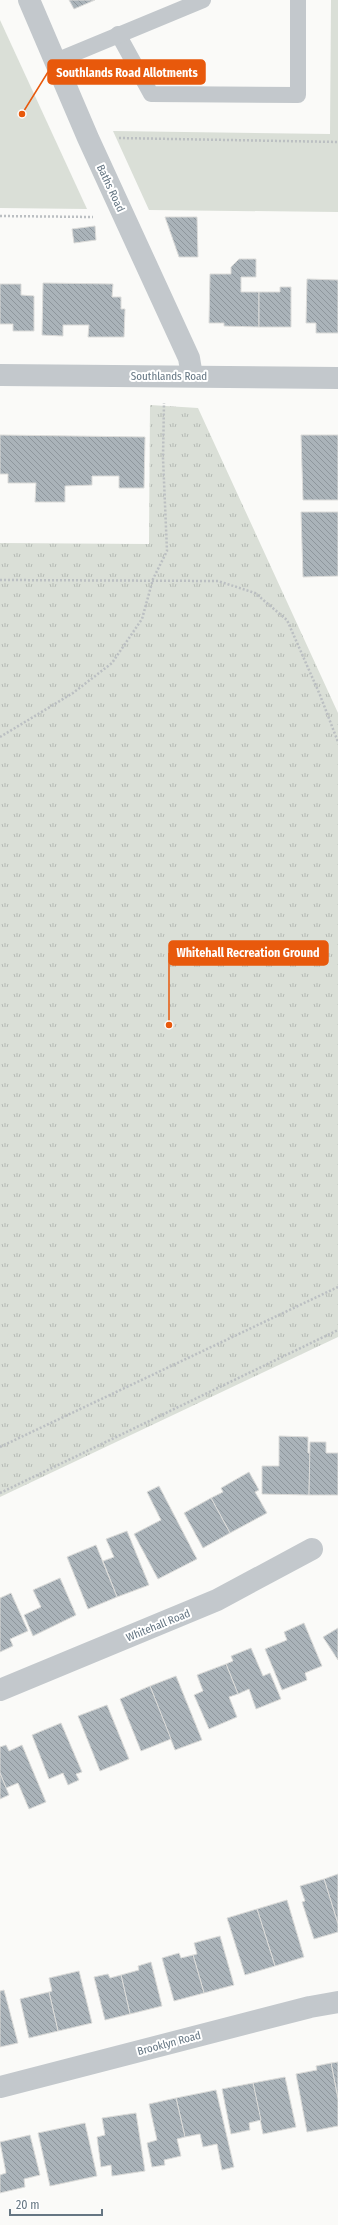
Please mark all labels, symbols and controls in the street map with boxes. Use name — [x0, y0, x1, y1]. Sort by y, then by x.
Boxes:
callout: Southlands Road Allotments — [48, 60, 205, 84]
text: Southlands Road Allotments — [56, 66, 199, 80]
street label: Baths Road — [94, 162, 127, 214]
street label: Southlands Road — [131, 370, 207, 383]
callout: Whitehall Recreation Ground — [169, 941, 328, 965]
text: Whitehall Recreation Ground — [177, 946, 319, 960]
street label: Whitehall Road — [124, 1607, 192, 1644]
street label: Brooklyn Road — [136, 2029, 202, 2058]
scale bar — [10, 2191, 102, 2217]
text: 20 m — [16, 2198, 40, 2212]

